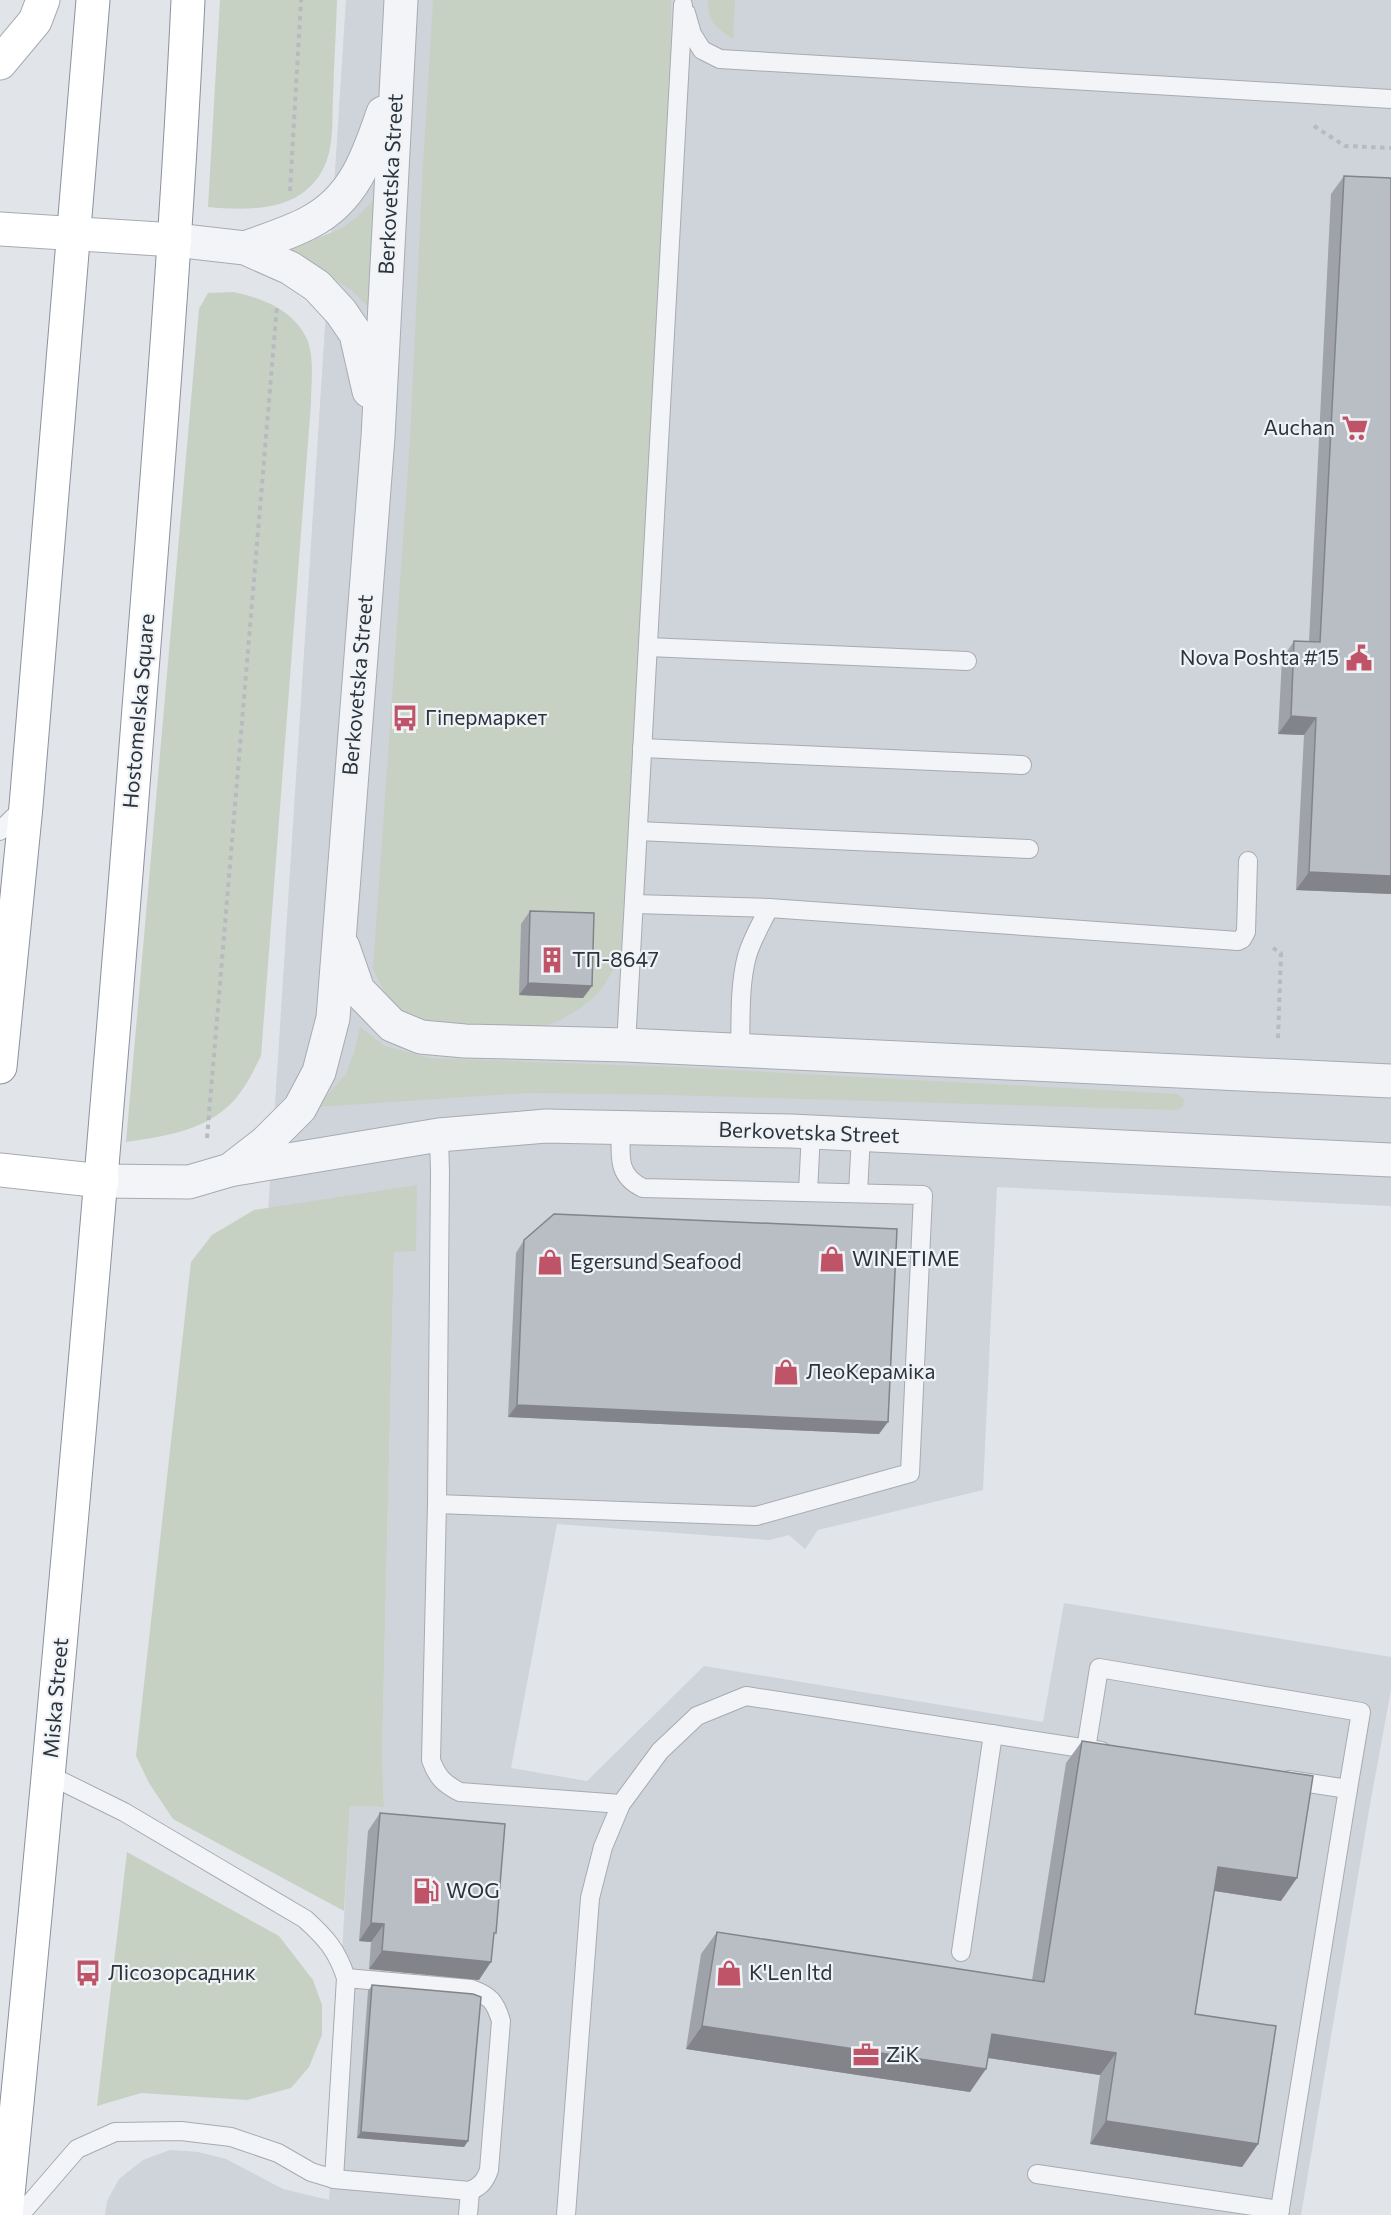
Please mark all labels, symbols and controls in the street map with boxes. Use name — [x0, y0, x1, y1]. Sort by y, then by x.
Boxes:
street label: Berkovetska Street — [372, 93, 407, 275]
supermarket icon: Auchan — [1340, 413, 1370, 443]
place label: Auchan — [1264, 414, 1335, 439]
street label: Berkovetska Street — [336, 593, 377, 776]
street label: Hostomelska Square — [117, 612, 158, 809]
public building icon: Nova Poshta #15 — [1344, 643, 1374, 673]
place label: Nova Poshta #15 — [1180, 644, 1339, 669]
bus stop icon: Гіпермаркет — [390, 703, 420, 733]
place label: Гіпермаркет — [425, 704, 548, 729]
building icon: ТП-8647 — [537, 945, 567, 975]
place label: ТП-8647 — [572, 946, 659, 971]
street label: Berkovetska Street — [718, 1116, 900, 1147]
shop icon: WINETIME — [817, 1244, 847, 1274]
place label: WINETIME — [852, 1245, 960, 1270]
shop icon: Egersund Seafood — [535, 1247, 565, 1277]
place label: Egersund Seafood — [570, 1248, 742, 1273]
shop icon: ЛеоКераміка — [771, 1357, 801, 1387]
place label: ЛеоКераміка — [806, 1358, 935, 1383]
street label: Miska Street — [37, 1637, 72, 1759]
fuel station icon: WOG — [411, 1876, 441, 1906]
place label: WOG — [446, 1877, 500, 1902]
bus stop icon: Лісозорсадник — [73, 1958, 103, 1988]
shop icon: K'Len ltd — [714, 1958, 744, 1988]
place label: Лісозорсадник — [108, 1959, 256, 1984]
place label: K'Len ltd — [749, 1959, 832, 1984]
office icon: ZiK — [851, 2040, 881, 2070]
place label: ZiK — [886, 2041, 920, 2066]

